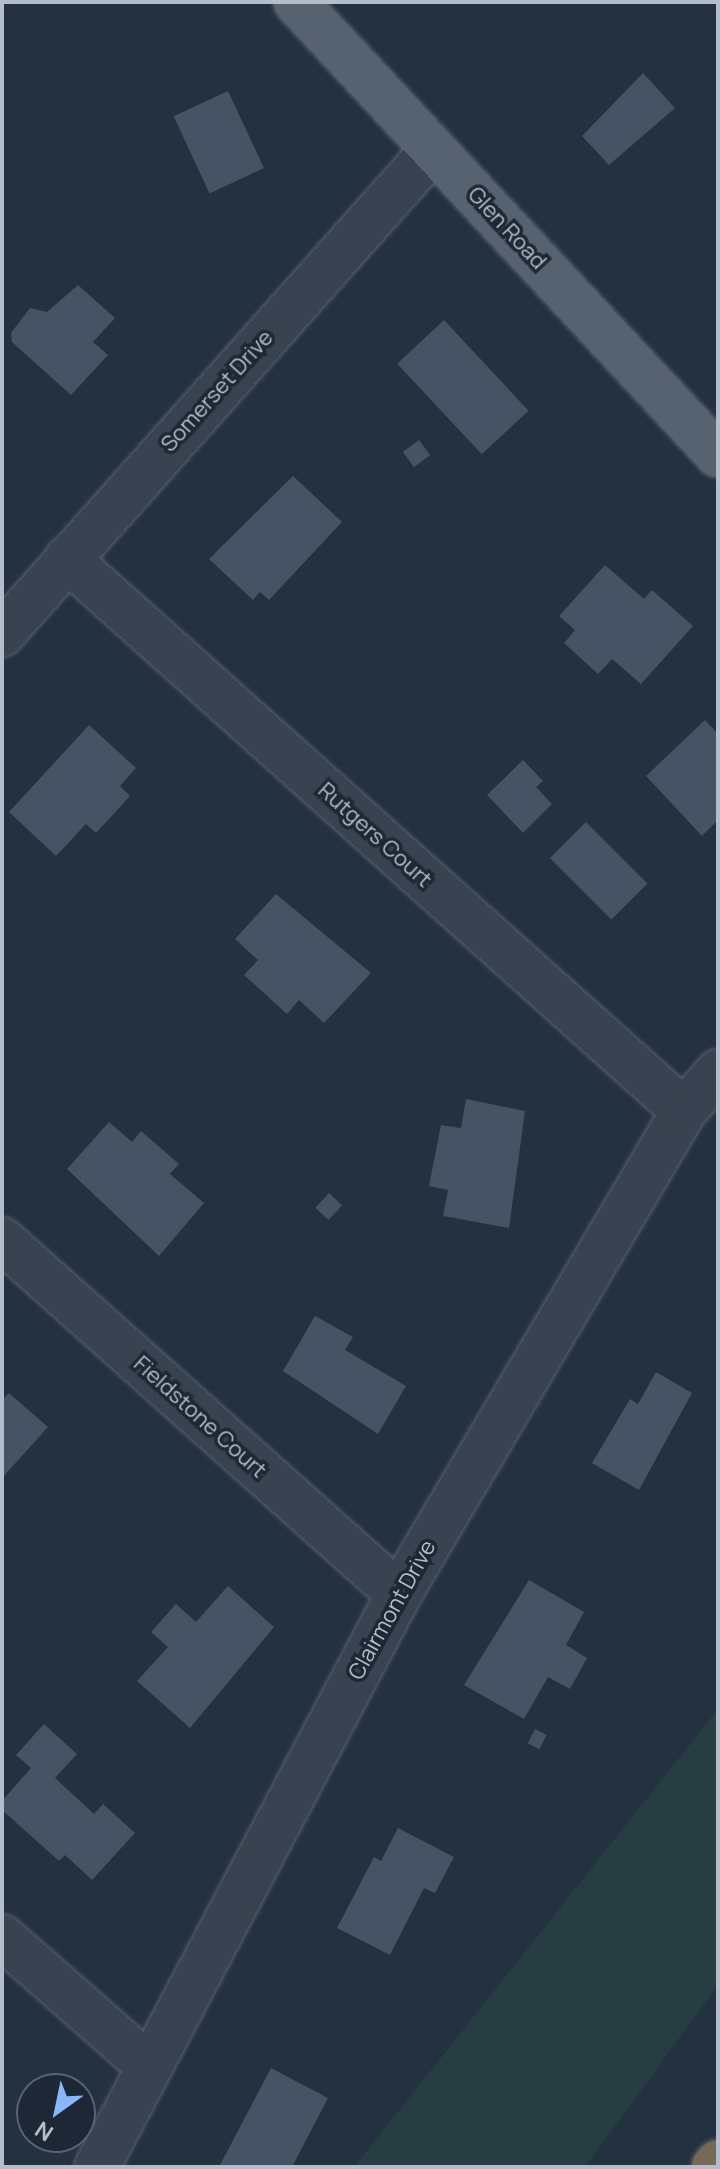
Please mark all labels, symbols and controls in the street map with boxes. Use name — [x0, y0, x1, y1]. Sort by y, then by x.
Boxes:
street label: Glen Road — [462, 181, 552, 275]
street label: Somerset Drive — [155, 325, 279, 457]
street label: Rutgers Court — [313, 777, 437, 893]
street label: Fieldstone Court — [128, 1351, 272, 1483]
street label: Clairmont Drive — [343, 1536, 441, 1684]
north arrow — [16, 2073, 96, 2153]
text: N — [29, 2115, 59, 2148]

